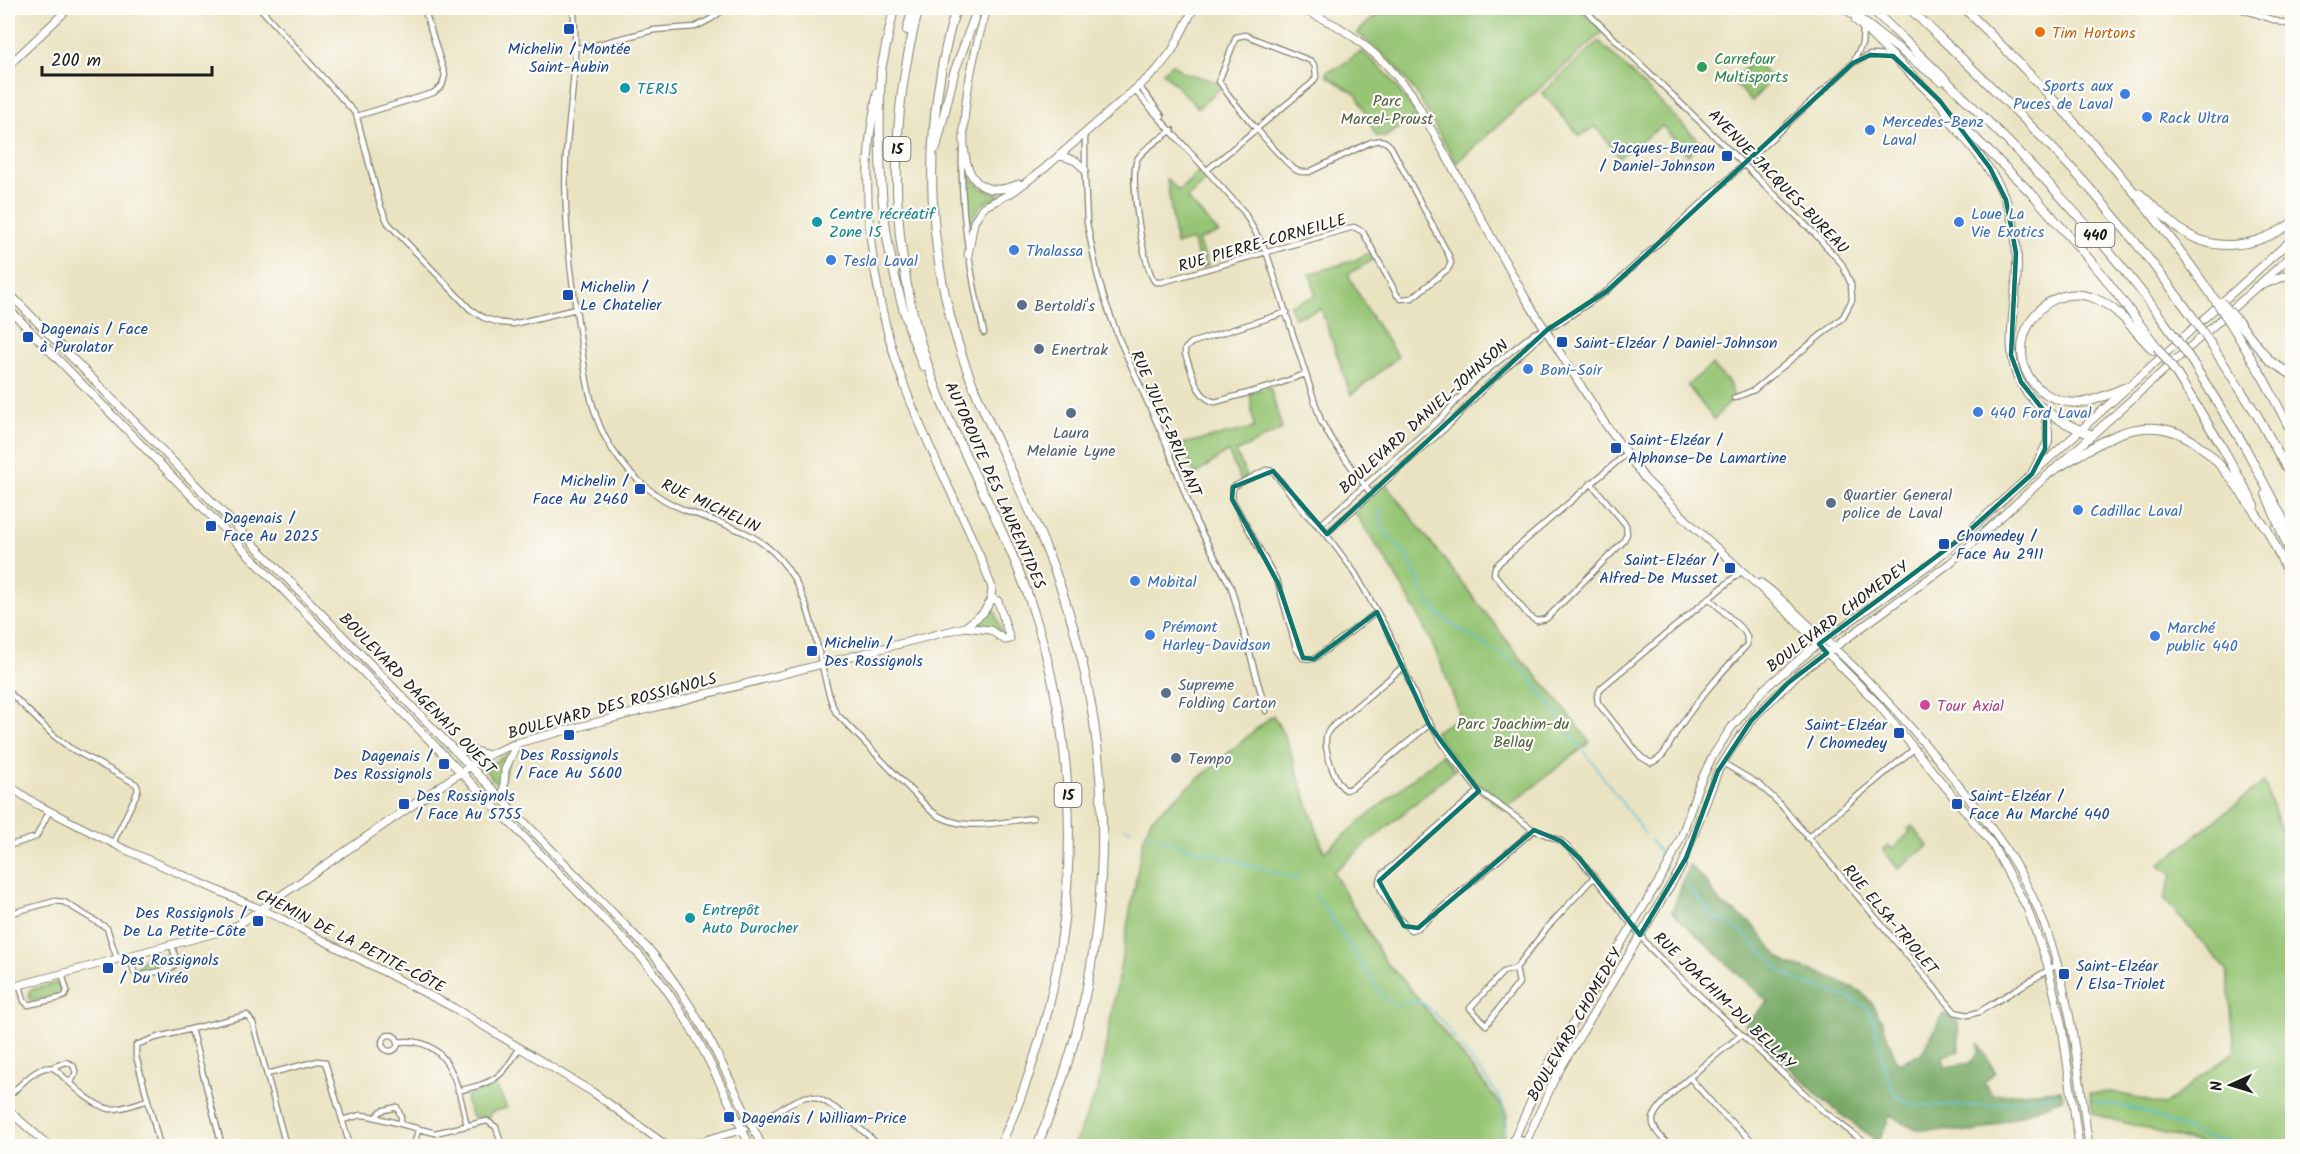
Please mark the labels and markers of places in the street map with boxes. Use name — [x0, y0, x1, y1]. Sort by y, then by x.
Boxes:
place label: Tim Hortons — [2052, 21, 2136, 46]
marker: Michelin / Montée Saint-Aubin — [562, 22, 576, 36]
marker: Tim Hortons — [2033, 25, 2047, 39]
place label: Michelin / Montée Saint-Aubin — [508, 37, 630, 80]
place label: Carrefour Multisports — [1714, 47, 1788, 90]
marker: Carrefour Multisports — [1695, 60, 1709, 74]
place label: Sports aux Puces de Laval — [2013, 74, 2114, 117]
place label: TERIS — [637, 77, 678, 102]
marker: TERIS — [618, 81, 632, 95]
marker: Sports aux Puces de Laval — [2118, 87, 2132, 101]
place label: Rack Ultra — [2159, 106, 2229, 131]
place label: Mercedes-Benz Laval — [1882, 110, 1984, 153]
marker: Rack Ultra — [2140, 110, 2154, 124]
marker: Mercedes-Benz Laval — [1863, 123, 1877, 137]
place label: Jacques-Bureau / Daniel-Johnson — [1600, 136, 1715, 179]
marker: Jacques-Bureau / Daniel-Johnson — [1720, 149, 1734, 163]
place label: Centre récréatif Zone 15 — [829, 202, 937, 245]
place label: Loue La Vie Exotics — [1971, 202, 2044, 245]
marker: Centre récréatif Zone 15 — [810, 215, 824, 229]
marker: Loue La Vie Exotics — [1952, 215, 1966, 229]
place label: Thalassa — [1026, 239, 1083, 264]
marker: Thalassa — [1007, 243, 1021, 257]
place label: Tesla Laval — [843, 249, 918, 274]
marker: Tesla Laval — [824, 253, 838, 267]
place label: Michelin / Le Chatelier — [580, 275, 663, 318]
marker: Michelin / Le Chatelier — [561, 288, 575, 302]
place label: Bertoldi's — [1034, 294, 1095, 319]
marker: Bertoldi's — [1015, 298, 1029, 312]
place label: Dagenais / Face à Purolator — [40, 317, 148, 360]
marker: Dagenais / Face à Purolator — [21, 330, 35, 344]
place label: Saint-Elzéar / Daniel-Johnson — [1574, 331, 1778, 356]
marker: Saint-Elzéar / Daniel-Johnson — [1555, 335, 1569, 349]
place label: Enertrak — [1051, 338, 1108, 363]
marker: Enertrak — [1032, 342, 1046, 356]
place label: Boni-Soir — [1540, 358, 1604, 383]
marker: Boni-Soir — [1521, 362, 1535, 376]
place label: 440 Ford Laval — [1990, 401, 2092, 426]
marker: 440 Ford Laval — [1971, 405, 1985, 419]
marker: Laura Melanie Lyne — [1064, 406, 1078, 420]
place label: Laura Melanie Lyne — [1026, 421, 1116, 464]
place label: Saint-Elzéar / Alphonse-De Lamartine — [1628, 428, 1786, 471]
marker: Saint-Elzéar / Alphonse-De Lamartine — [1609, 441, 1623, 455]
place label: Michelin / Face Au 2460 — [533, 469, 629, 512]
marker: Michelin / Face Au 2460 — [633, 482, 647, 496]
place label: Quartier General police de Laval — [1842, 483, 1952, 526]
marker: Quartier General police de Laval — [1824, 496, 1838, 510]
place label: Cadillac Laval — [2090, 499, 2182, 524]
marker: Cadillac Laval — [2071, 503, 2085, 517]
place label: Dagenais / Face Au 2025 — [223, 506, 320, 549]
marker: Dagenais / Face Au 2025 — [204, 519, 218, 533]
place label: Chomedey / Face Au 2911 — [1956, 524, 2044, 567]
marker: Chomedey / Face Au 2911 — [1937, 537, 1951, 551]
place label: Saint-Elzéar / Alfred-De Musset — [1599, 548, 1719, 591]
marker: Saint-Elzéar / Alfred-De Musset — [1723, 561, 1737, 575]
place label: Mobital — [1147, 570, 1197, 595]
marker: Mobital — [1128, 574, 1142, 588]
place label: Prémont Harley-Davidson — [1162, 615, 1270, 658]
place label: Marché public 440 — [2166, 616, 2238, 659]
marker: Prémont Harley-Davidson — [1143, 628, 1157, 642]
marker: Marché public 440 — [2148, 629, 2162, 643]
place label: Michelin / Des Rossignols — [824, 631, 923, 674]
marker: Michelin / Des Rossignols — [805, 644, 819, 658]
place label: Supreme Folding Carton — [1178, 673, 1276, 716]
marker: Supreme Folding Carton — [1159, 686, 1173, 700]
place label: Tour Axial — [1937, 694, 2004, 719]
marker: Tour Axial — [1918, 698, 1932, 712]
place label: Saint-Elzéar / Chomedey — [1805, 713, 1889, 756]
marker: Saint-Elzéar / Chomedey — [1892, 726, 1906, 740]
marker: Des Rossignols / Face Au 5600 — [562, 728, 576, 742]
place label: Des Rossignols / Face Au 5600 — [516, 743, 622, 786]
place label: Dagenais / Des Rossignols — [333, 744, 433, 787]
place label: Tempo — [1188, 747, 1231, 772]
marker: Tempo — [1169, 751, 1183, 765]
marker: Dagenais / Des Rossignols — [437, 757, 451, 771]
place label: Des Rossignols / Face Au 5755 — [416, 784, 523, 827]
place label: Saint-Elzéar / Face Au Marché 440 — [1969, 784, 2110, 827]
marker: Des Rossignols / Face Au 5755 — [397, 797, 411, 811]
marker: Saint-Elzéar / Face Au Marché 440 — [1950, 797, 1964, 811]
place label: Entrepôt Auto Durocher — [702, 898, 800, 941]
place label: Des Rossignols / De La Petite-Côte — [123, 901, 247, 944]
marker: Entrepôt Auto Durocher — [683, 911, 697, 925]
marker: Des Rossignols / De La Petite-Côte — [251, 914, 265, 928]
place label: Des Rossignols / Du Viréo — [120, 948, 219, 991]
place label: Saint-Elzéar / Elsa-Triolet — [2076, 954, 2166, 997]
marker: Des Rossignols / Du Viréo — [101, 961, 115, 975]
marker: Saint-Elzéar / Elsa-Triolet — [2057, 967, 2071, 981]
place label: Dagenais / William-Price — [741, 1106, 906, 1131]
marker: Dagenais / William-Price — [722, 1110, 736, 1124]

